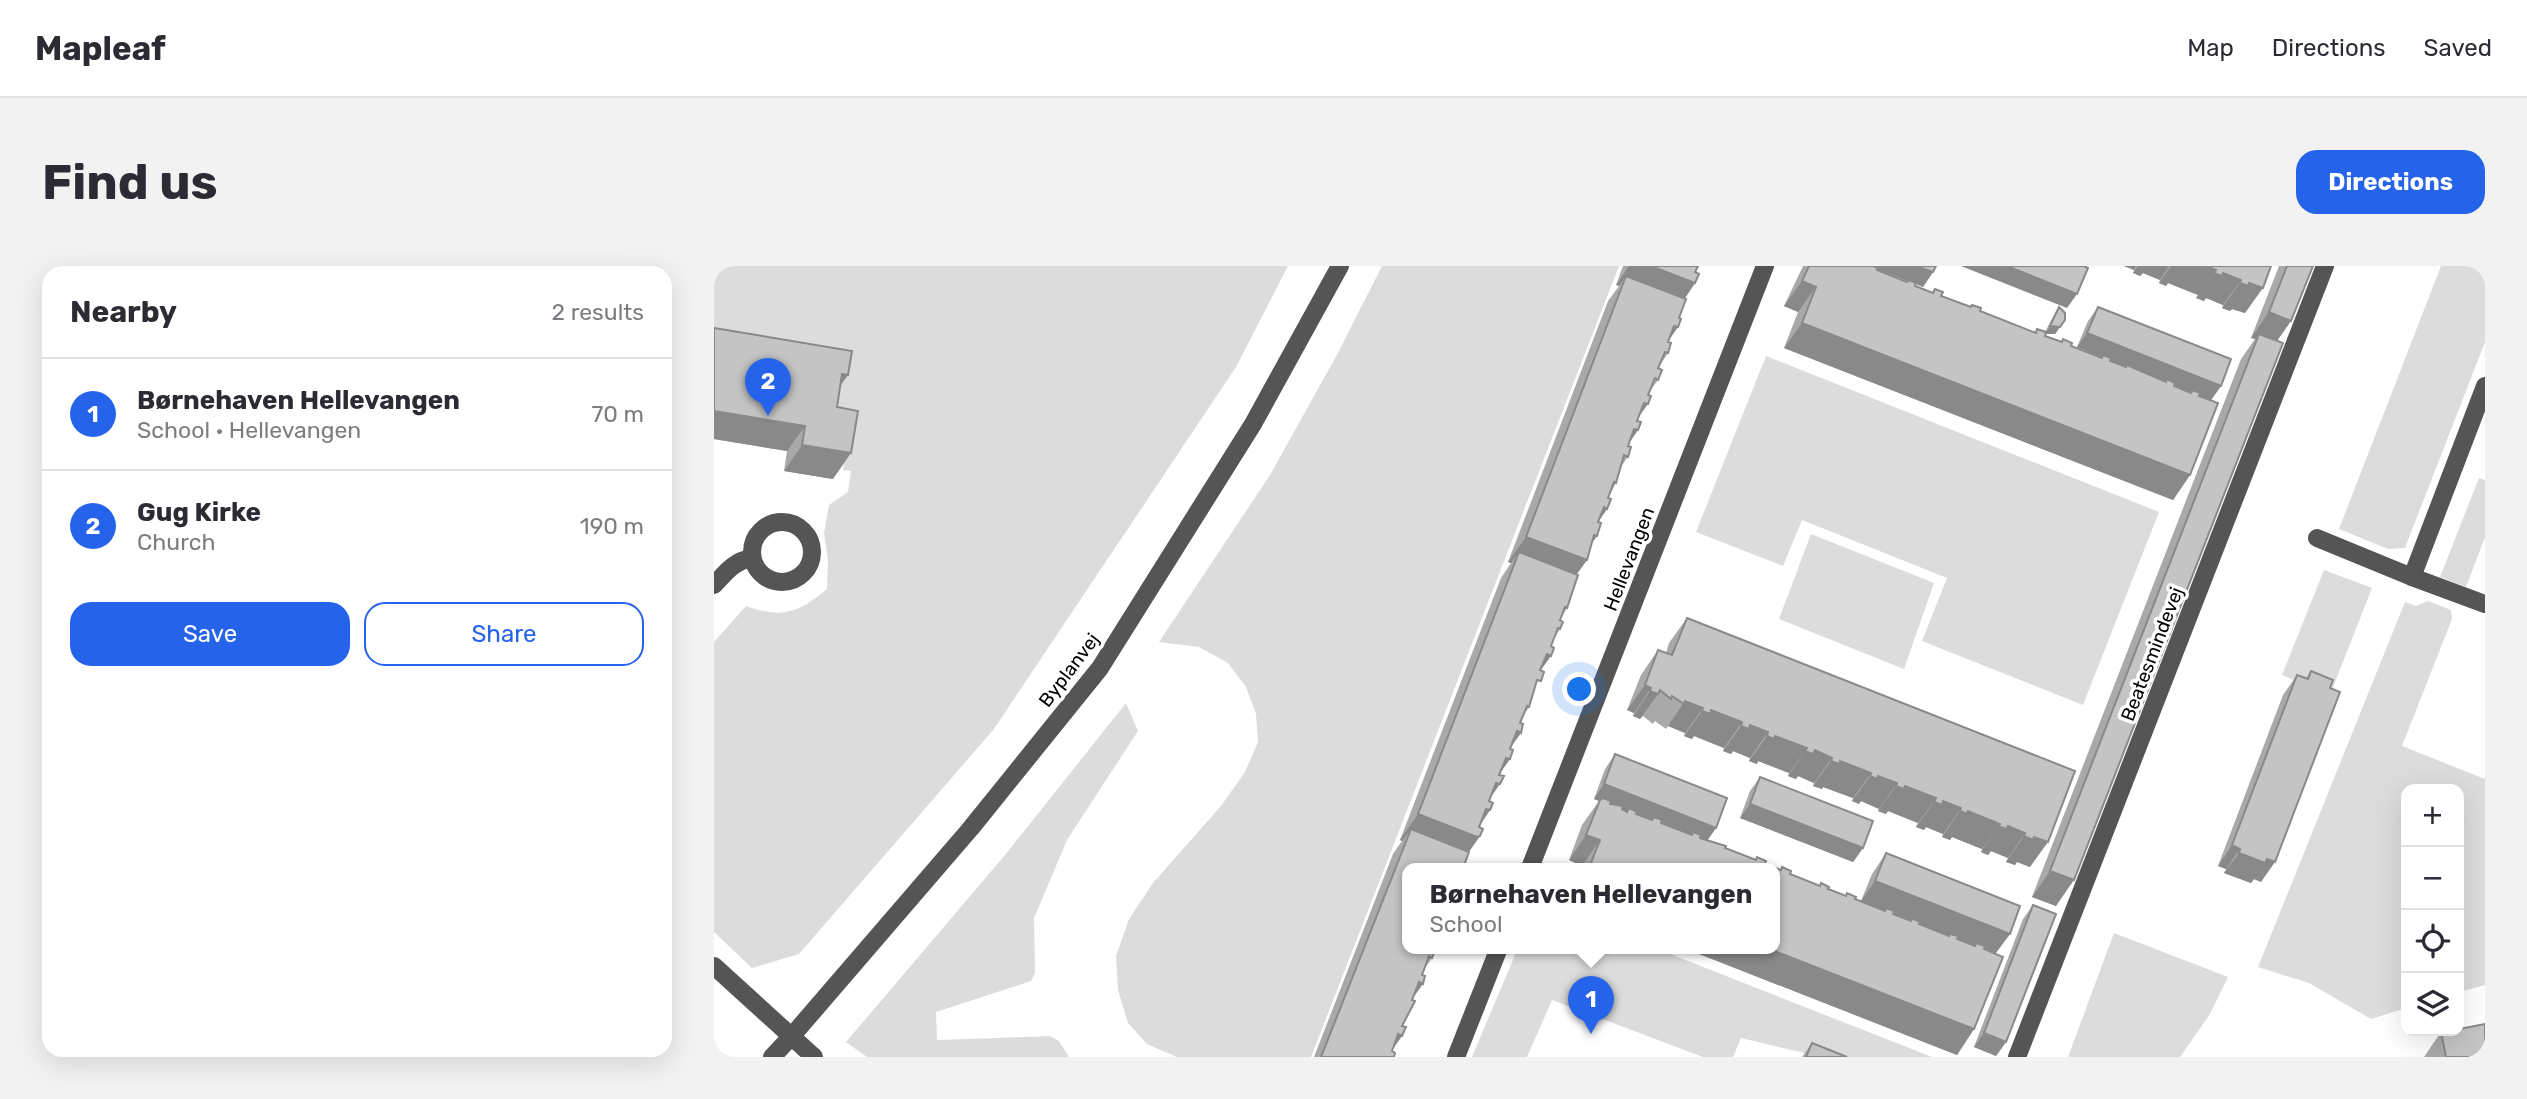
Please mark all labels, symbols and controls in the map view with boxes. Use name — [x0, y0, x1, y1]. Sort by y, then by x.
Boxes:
text: Mapleaf — [35, 29, 166, 68]
text: Map — [2187, 34, 2234, 62]
text: Directions — [2272, 34, 2385, 62]
text: Saved — [2423, 34, 2492, 62]
button: Directions — [2296, 150, 2485, 214]
text: Find us — [42, 153, 218, 211]
text: Nearby — [70, 294, 177, 330]
text: 2 results — [552, 298, 644, 326]
pin: 2 — [745, 358, 791, 416]
text: Børnehaven Hellevangen — [137, 385, 460, 416]
text: 1 — [87, 400, 99, 428]
text: 70 m — [592, 400, 644, 428]
text: School · Hellevangen — [137, 416, 361, 444]
text: Gug Kirke — [137, 497, 261, 528]
street label: Hellevangen — [1599, 504, 1659, 614]
text: 2 — [86, 512, 100, 540]
text: 190 m — [580, 512, 644, 540]
text: Church — [137, 528, 215, 556]
street label: Beatesmindevej — [2116, 584, 2188, 724]
button: Save — [70, 602, 350, 666]
button: Share — [364, 602, 644, 666]
street label: Byplanvej — [1034, 629, 1104, 711]
your location — [1562, 672, 1596, 706]
map controls — [2401, 784, 2464, 1036]
button: + — [2401, 784, 2464, 847]
button: − — [2401, 847, 2464, 910]
popup — [1402, 863, 1780, 954]
text: Børnehaven Hellevangen — [1430, 879, 1752, 910]
text: School — [1430, 910, 1503, 938]
button: locate — [2401, 910, 2464, 973]
button: layers — [2401, 973, 2464, 1036]
pin: 1 — [1568, 976, 1614, 1034]

